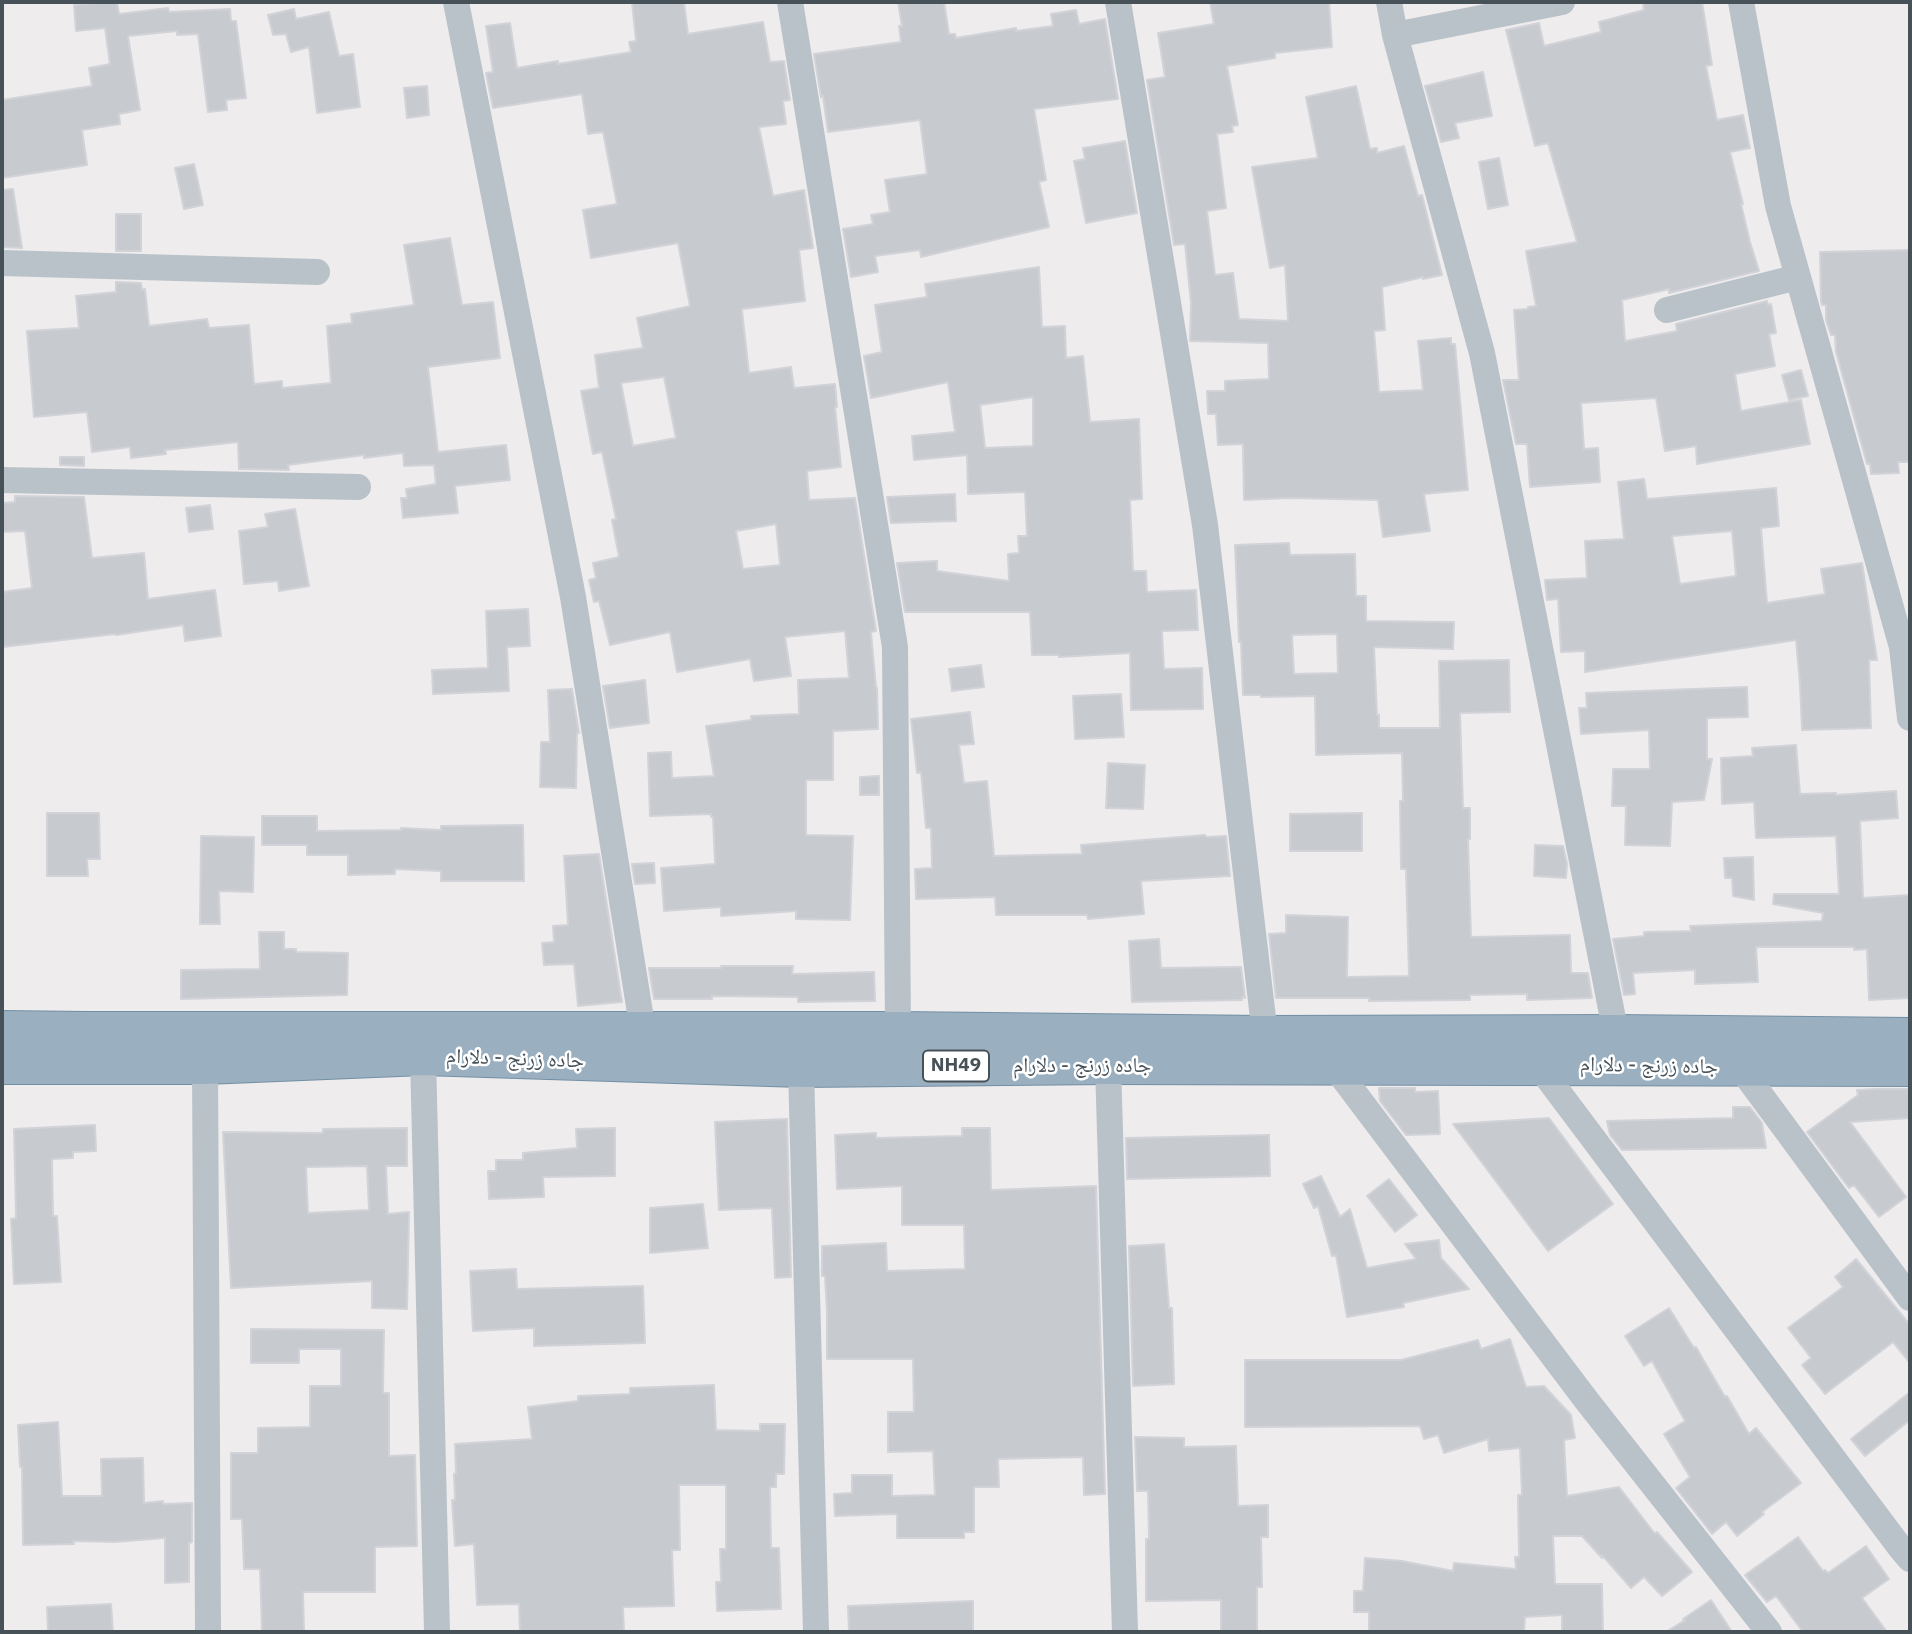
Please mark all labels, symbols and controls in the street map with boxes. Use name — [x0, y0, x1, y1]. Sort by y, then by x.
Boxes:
street label: جاده زرنج - دلارام — [446, 1044, 584, 1074]
road number: NH49 — [923, 1050, 989, 1082]
street label: جاده زرنج - دلارام — [1580, 1052, 1718, 1080]
street label: جاده زرنج - دلارام — [1013, 1053, 1151, 1079]

